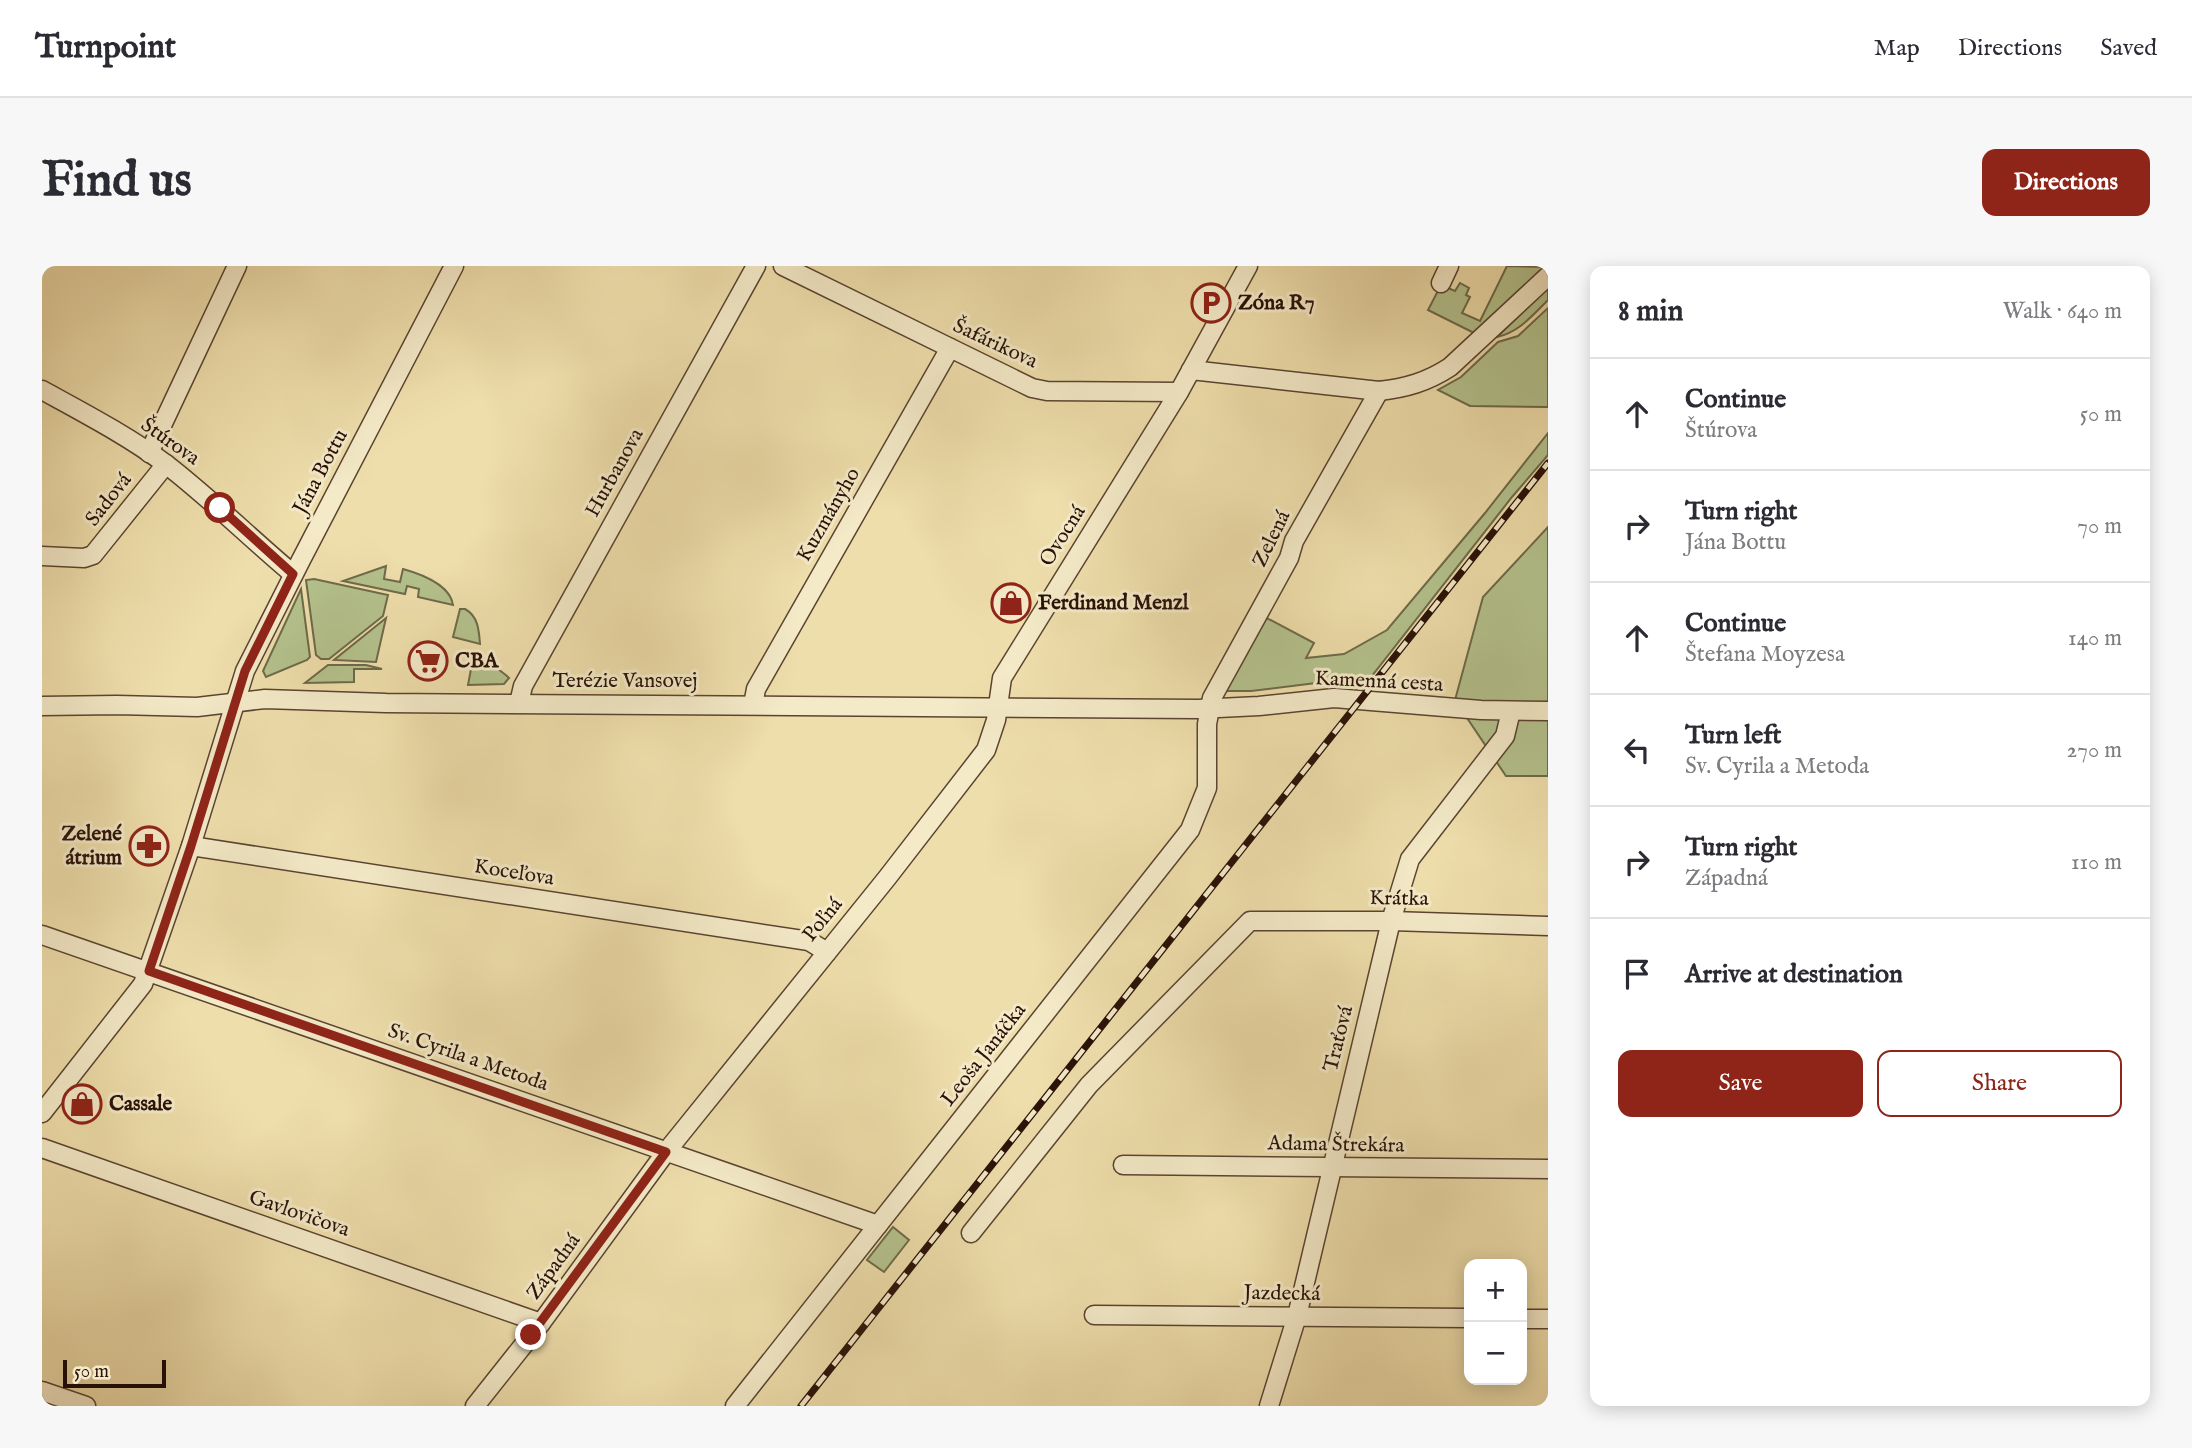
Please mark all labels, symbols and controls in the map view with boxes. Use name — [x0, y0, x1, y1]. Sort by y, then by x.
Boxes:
text: Turnpoint — [35, 27, 176, 69]
text: Map — [1874, 33, 1920, 64]
text: Directions — [1958, 33, 2062, 64]
text: Saved — [2100, 33, 2157, 64]
button: Directions — [1982, 149, 2150, 216]
text: Find us — [42, 151, 192, 213]
parking icon: Zóna R7 — [1190, 282, 1232, 324]
place label: Zóna R7 — [1238, 290, 1315, 317]
text: 8 min — [1618, 293, 1684, 331]
text: Walk · 640 m — [2003, 297, 2122, 326]
street label: Šafárikova — [948, 312, 1043, 376]
text: Continue — [1685, 383, 1786, 416]
icon: ahead — [1618, 395, 1656, 433]
text: 50 m — [2080, 400, 2122, 429]
street label: Štúrova — [135, 411, 206, 473]
text: Štúrova — [1685, 416, 1757, 445]
street label: Hurbanova — [580, 423, 651, 522]
street label: Jána Bottu — [286, 425, 355, 521]
street label: Kuzmányho — [791, 463, 867, 567]
street label: Sadová — [80, 467, 139, 532]
route start — [204, 492, 235, 523]
text: Turn right — [1685, 495, 1798, 528]
street label: Ovocná — [1034, 500, 1093, 572]
street label: Zelená — [1247, 505, 1298, 572]
icon: right — [1618, 507, 1656, 545]
text: 70 m — [2077, 512, 2122, 541]
text: Jána Bottu — [1685, 528, 1786, 557]
shop icon: Ferdinand Menzl — [990, 582, 1032, 624]
place label: Ferdinand Menzl — [1038, 590, 1190, 617]
text: Continue — [1685, 607, 1786, 640]
icon: ahead — [1618, 619, 1656, 657]
text: 140 m — [2068, 624, 2122, 653]
supermarket icon: CBA — [407, 640, 449, 682]
text: Štefana Moyzesa — [1685, 640, 1845, 669]
place label: CBA — [455, 648, 500, 675]
street label: Kamenná cesta — [1314, 665, 1445, 699]
street label: Terézie Vansovej — [553, 668, 697, 695]
text: Turn left — [1685, 719, 1782, 752]
icon: left — [1618, 731, 1656, 769]
text: 270 m — [2067, 736, 2122, 765]
text: Sv. Cyrila a Metoda — [1685, 752, 1869, 781]
place label: Zelené átrium — [62, 821, 123, 872]
pharmacy icon: Zelené átrium — [128, 825, 170, 867]
text: Turn right — [1685, 831, 1798, 864]
icon: right — [1618, 843, 1656, 881]
text: 110 m — [2071, 848, 2122, 877]
street label: Koceľova — [472, 853, 557, 893]
text: Západná — [1685, 864, 1768, 893]
street label: Krátka — [1369, 885, 1430, 913]
street label: Poľná — [797, 892, 850, 948]
icon: arrive — [1618, 955, 1656, 993]
text: Arrive at destination — [1685, 958, 1903, 991]
street label: Leoša Janáčka — [935, 997, 1033, 1112]
street label: Traťová — [1318, 1002, 1360, 1075]
street label: Sv. Cyrila a Metoda — [384, 1018, 553, 1098]
button: Save — [1618, 1050, 1863, 1117]
button: Share — [1877, 1050, 2122, 1117]
shop icon: Cassale — [61, 1083, 103, 1125]
place label: Cassale — [109, 1091, 173, 1118]
street label: Adama Štrekára — [1266, 1129, 1406, 1160]
street label: Gavlovičova — [245, 1184, 354, 1244]
street label: Západná — [521, 1228, 588, 1306]
map controls — [1464, 1259, 1527, 1385]
button: + — [1464, 1259, 1527, 1322]
street label: Jazdecká — [1241, 1280, 1322, 1308]
route end — [515, 1319, 546, 1350]
button: − — [1464, 1322, 1527, 1385]
scale bar — [63, 1357, 166, 1389]
text: 50 m — [74, 1360, 109, 1384]

